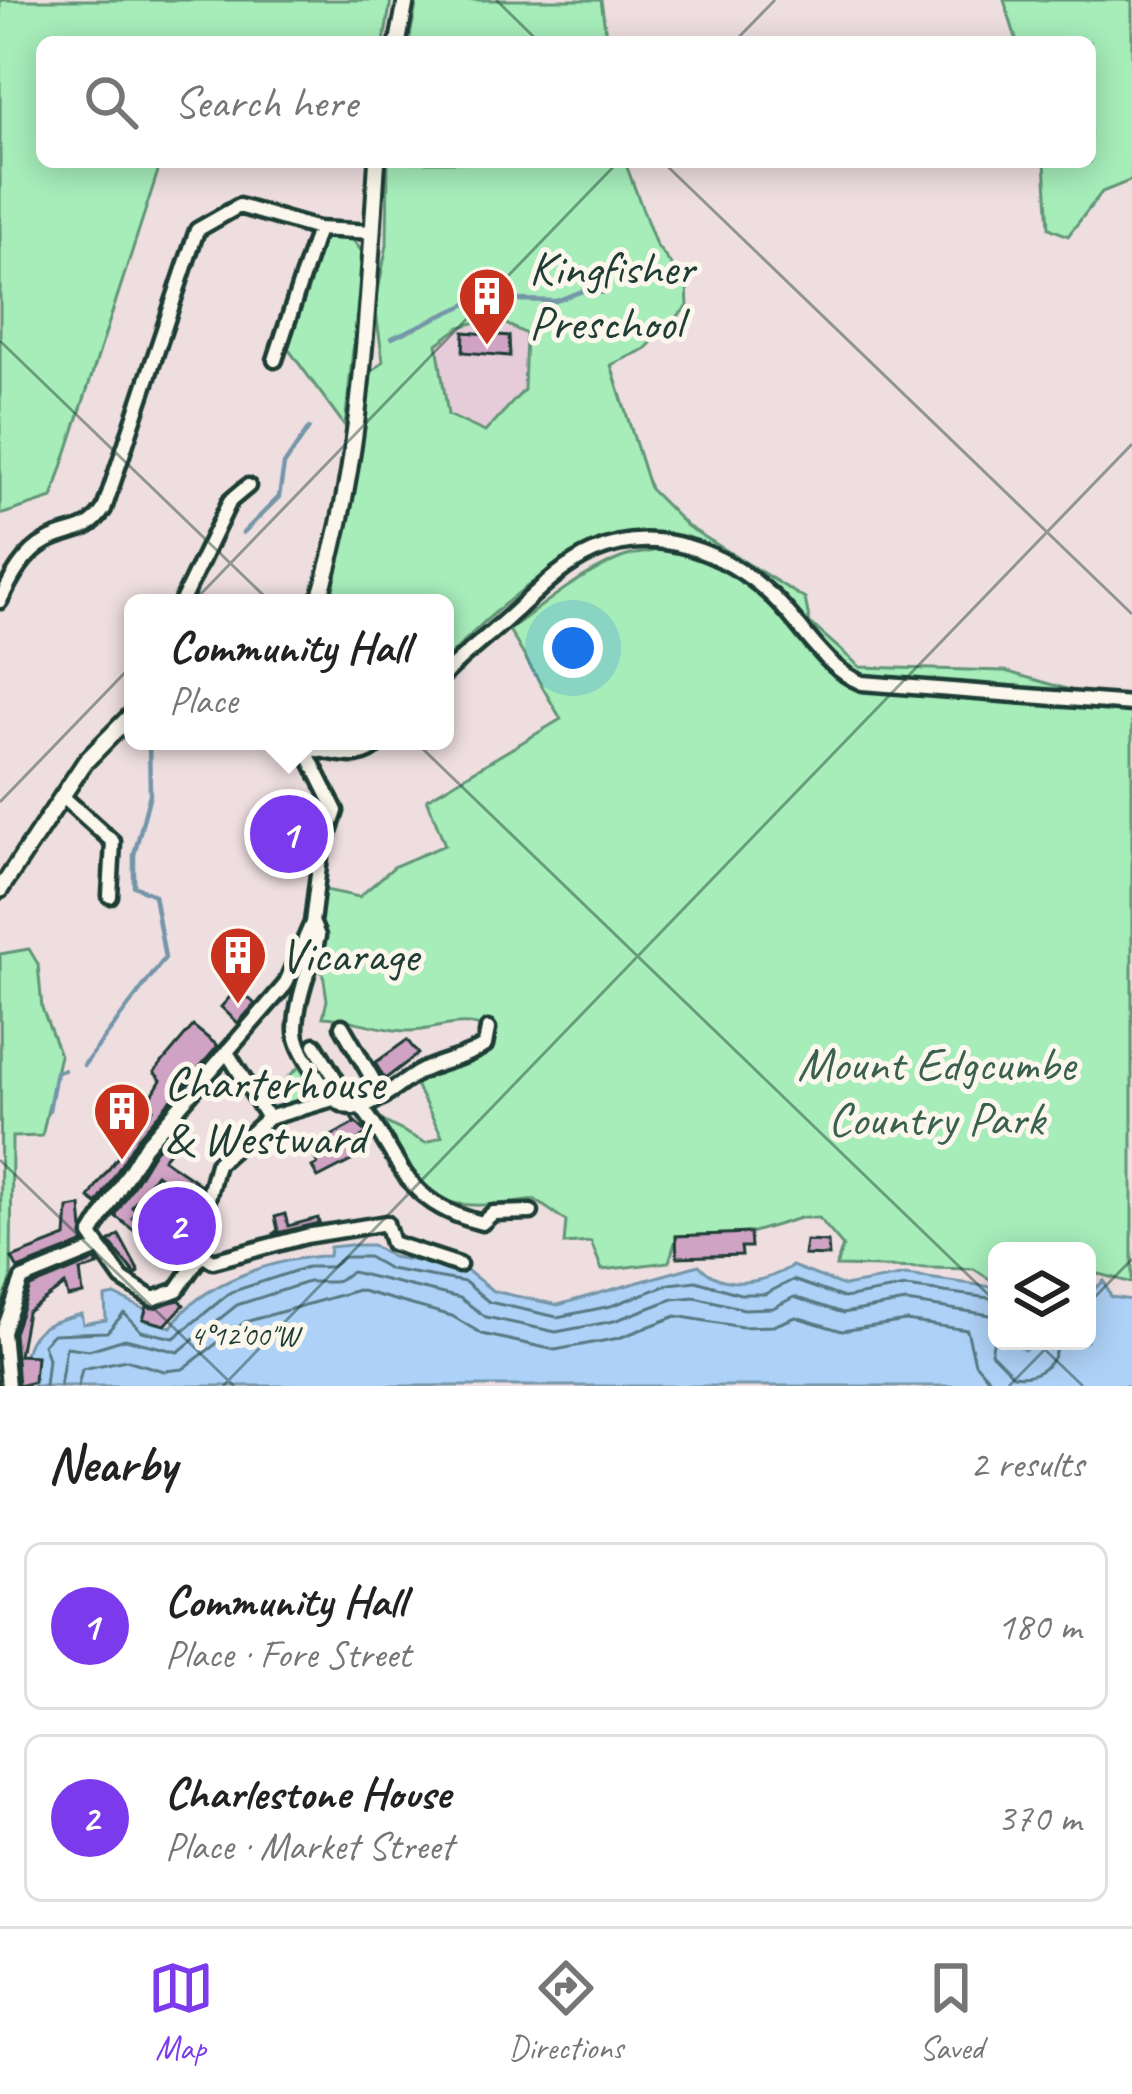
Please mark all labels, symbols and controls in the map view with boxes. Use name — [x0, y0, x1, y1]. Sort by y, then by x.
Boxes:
search box — [36, 36, 1096, 168]
icon: search — [78, 69, 144, 135]
text: Search here — [174, 74, 357, 131]
place label: Kingfisher Preschool — [529, 238, 698, 353]
building icon: Kingfisher Preschool — [456, 265, 518, 347]
popup — [124, 594, 454, 750]
your location — [543, 618, 603, 678]
text: Community Hall — [169, 619, 409, 676]
text: Place — [169, 676, 237, 725]
pin: 1 — [250, 789, 328, 879]
building icon: Vicarage — [207, 924, 269, 1006]
place label: Vicarage — [280, 925, 422, 985]
park label: Mount Edgcumbe Country Park — [797, 1034, 1078, 1149]
place label: Charterhouse & Westward — [164, 1053, 388, 1168]
building icon: Charterhouse & Westward — [91, 1080, 153, 1162]
pin: 2 — [138, 1181, 216, 1271]
map controls — [988, 1242, 1096, 1350]
button: layers — [988, 1242, 1096, 1350]
text: 4°12'00"W — [190, 1316, 304, 1354]
text: Nearby — [48, 1432, 176, 1496]
text: 2 results — [970, 1440, 1084, 1489]
text: Community Hall — [165, 1573, 405, 1630]
text: 1 — [81, 1602, 99, 1651]
text: 180 m — [997, 1602, 1081, 1651]
text: Place · Fore Street — [165, 1630, 411, 1679]
text: Charlestone House — [165, 1765, 450, 1822]
text: 2 — [81, 1794, 99, 1843]
text: 370 m — [997, 1794, 1081, 1843]
text: Place · Market Street — [165, 1822, 453, 1871]
tab: Map — [148, 1955, 214, 2069]
tab: Directions — [509, 1955, 623, 2069]
tab: Saved — [918, 1955, 984, 2069]

